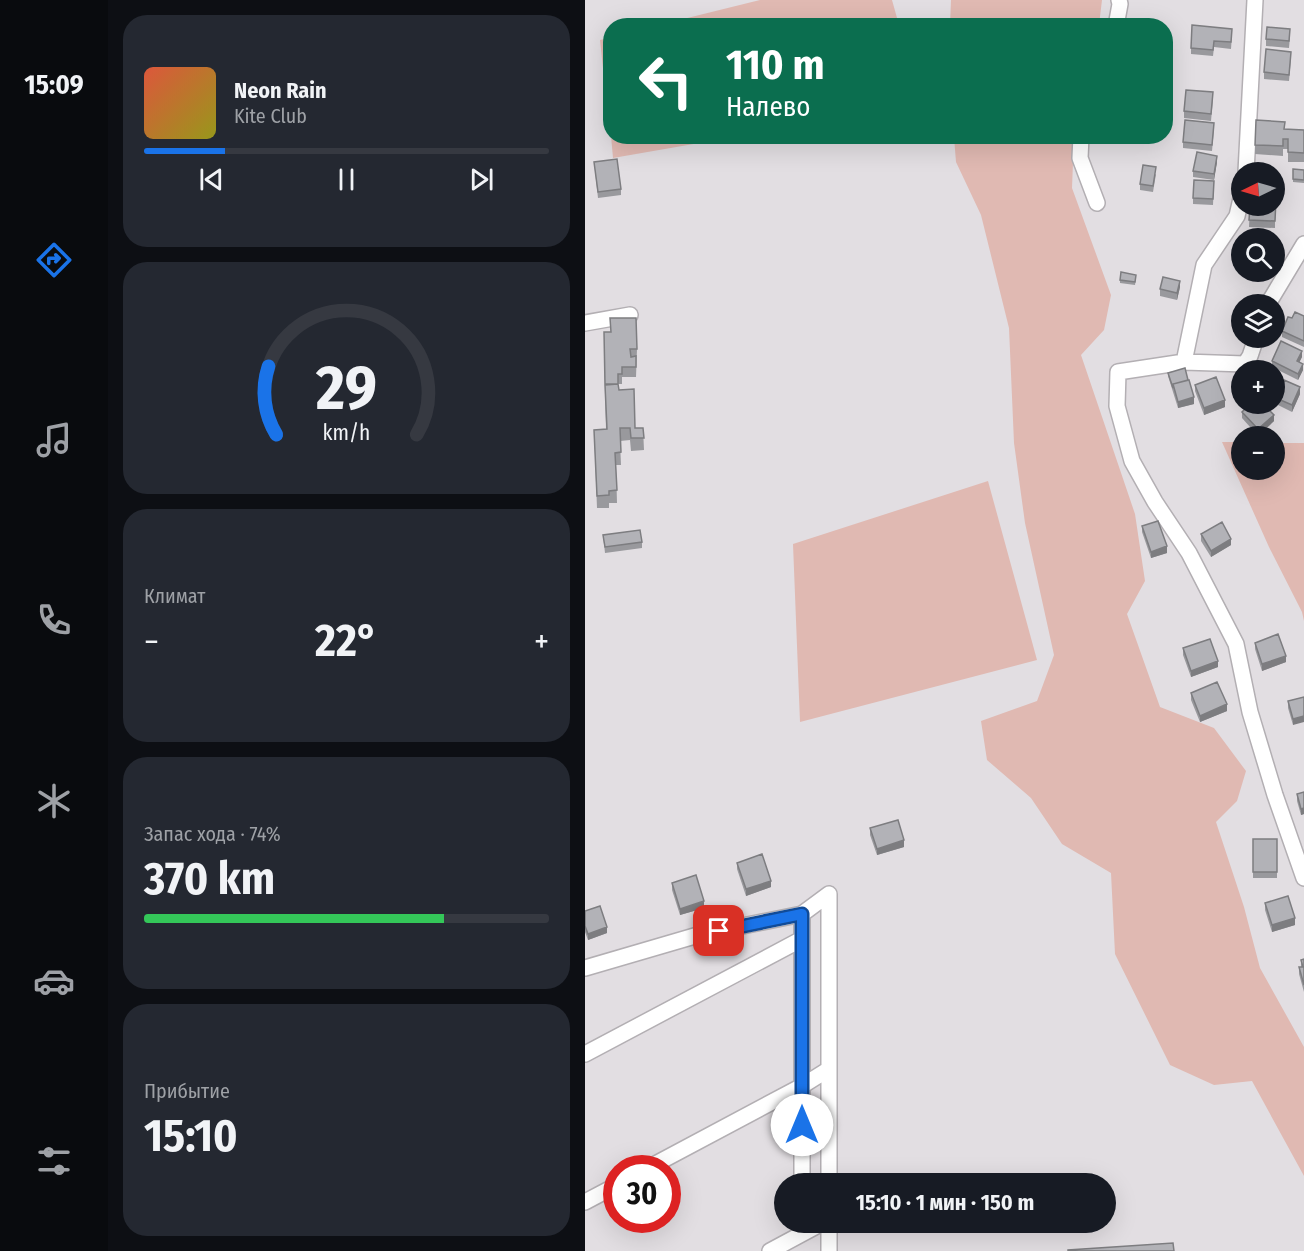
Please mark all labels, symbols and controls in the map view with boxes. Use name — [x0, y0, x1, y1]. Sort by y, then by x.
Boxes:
text: 110 m — [726, 40, 825, 90]
icon: left — [627, 42, 705, 120]
text: 15:09 — [24, 69, 84, 101]
text: Neon Rain — [234, 77, 327, 104]
text: Налево — [726, 91, 810, 123]
text: Kite Club — [234, 104, 307, 128]
north arrow — [1231, 162, 1285, 216]
map controls — [1231, 162, 1285, 480]
icon: previous — [195, 163, 228, 196]
icon: pause — [330, 163, 363, 196]
icon: next — [465, 163, 498, 196]
button: search — [1231, 228, 1285, 282]
icon: directions — [33, 239, 75, 281]
button: layers — [1231, 294, 1285, 348]
text: 29 — [315, 351, 377, 426]
button: + — [1231, 360, 1285, 414]
icon: music — [33, 419, 75, 461]
text: km/h — [323, 421, 370, 447]
button: − — [1231, 426, 1285, 480]
text: Климат — [144, 584, 205, 608]
icon: phone — [33, 599, 75, 641]
text: 22° — [315, 614, 378, 668]
text: − — [144, 622, 159, 662]
text: + — [534, 622, 549, 662]
icon: climate — [33, 780, 75, 822]
text: Запас хода · 74% — [144, 822, 281, 846]
text: 370 km — [144, 852, 275, 906]
pin — [693, 905, 744, 956]
icon: arrive — [702, 914, 735, 947]
icon: car — [33, 960, 75, 1002]
text: Прибытие — [144, 1079, 230, 1103]
position arrow — [770, 1093, 834, 1157]
text: 15:10 — [144, 1109, 238, 1163]
icon: filters — [33, 1140, 75, 1182]
speed limit sign: 30 — [603, 1155, 681, 1233]
text: 15:10 · 1 мин · 150 m — [856, 1189, 1034, 1216]

